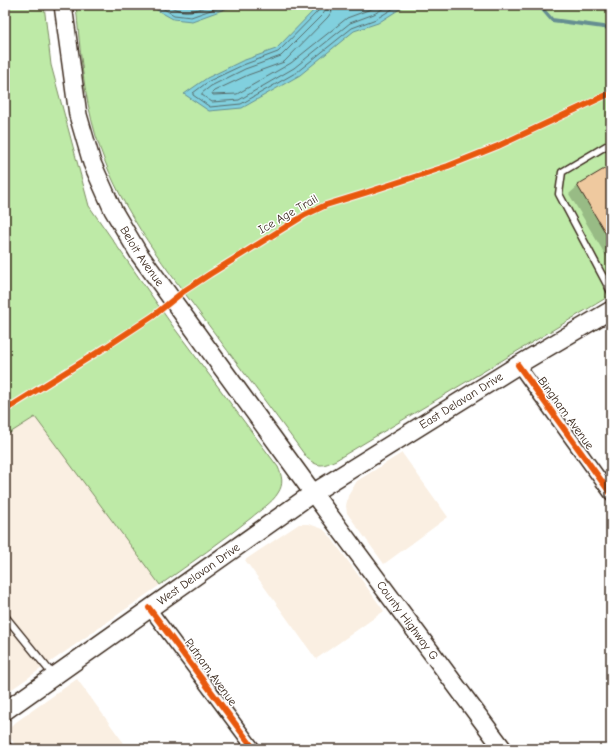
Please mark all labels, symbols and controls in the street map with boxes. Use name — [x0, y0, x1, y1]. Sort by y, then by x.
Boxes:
street label: Ice Age Trail — [256, 191, 320, 237]
street label: Beloit Avenue — [117, 224, 167, 289]
street label: East Delavan Drive — [417, 369, 505, 432]
street label: Bingham Avenue — [535, 374, 597, 452]
street label: West Delavan Drive — [154, 540, 242, 608]
street label: County Highway G — [374, 578, 442, 663]
street label: Putnam Avenue — [182, 636, 240, 708]

